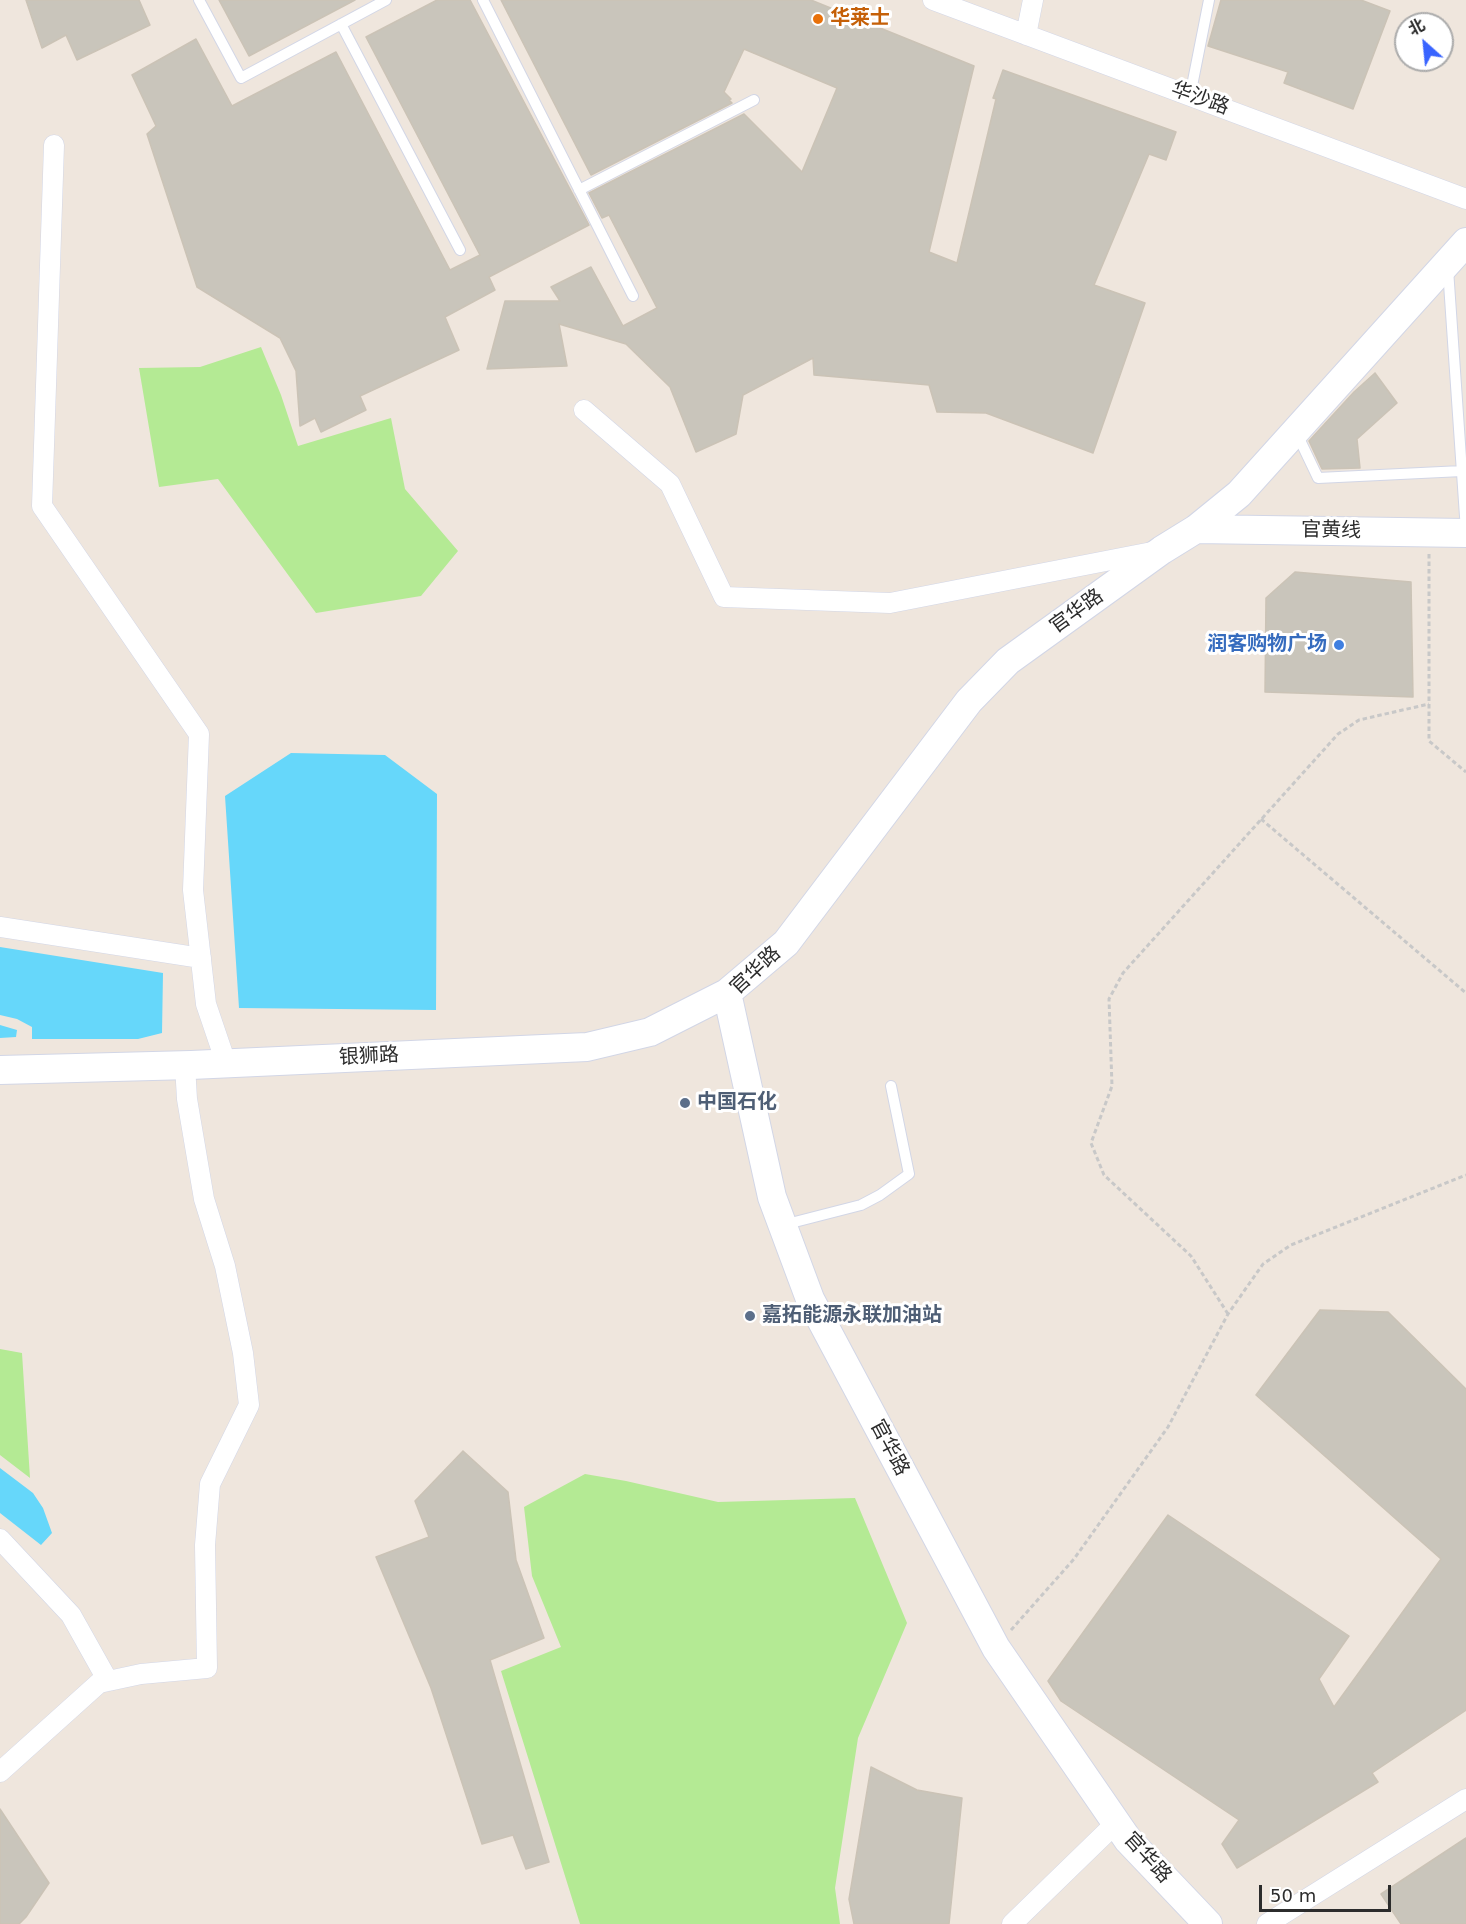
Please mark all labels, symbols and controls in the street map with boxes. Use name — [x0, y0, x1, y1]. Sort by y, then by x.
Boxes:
place label: 华莱士 — [830, 7, 890, 31]
marker: 华莱士 — [811, 12, 825, 26]
north arrow — [1394, 12, 1454, 72]
text: 北 — [1405, 15, 1428, 39]
street label: 华沙路 — [1168, 77, 1232, 121]
street label: 官黄线 — [1301, 518, 1361, 544]
street label: 官华路 — [1046, 585, 1108, 639]
place label: 润客购物广场 — [1207, 633, 1327, 657]
marker: 润客购物广场 — [1332, 638, 1346, 652]
street label: 官华路 — [726, 942, 786, 1000]
street label: 银狮路 — [338, 1043, 400, 1071]
place label: 中国石化 — [697, 1091, 777, 1115]
marker: 中国石化 — [678, 1096, 692, 1110]
place label: 嘉拓能源永联加油站 — [762, 1304, 942, 1328]
marker: 嘉拓能源永联加油站 — [743, 1309, 757, 1323]
street label: 官华路 — [864, 1416, 914, 1480]
street label: 官华路 — [1118, 1828, 1176, 1888]
scale bar — [1262, 1873, 1394, 1911]
text: 50 m — [1270, 1885, 1316, 1906]

